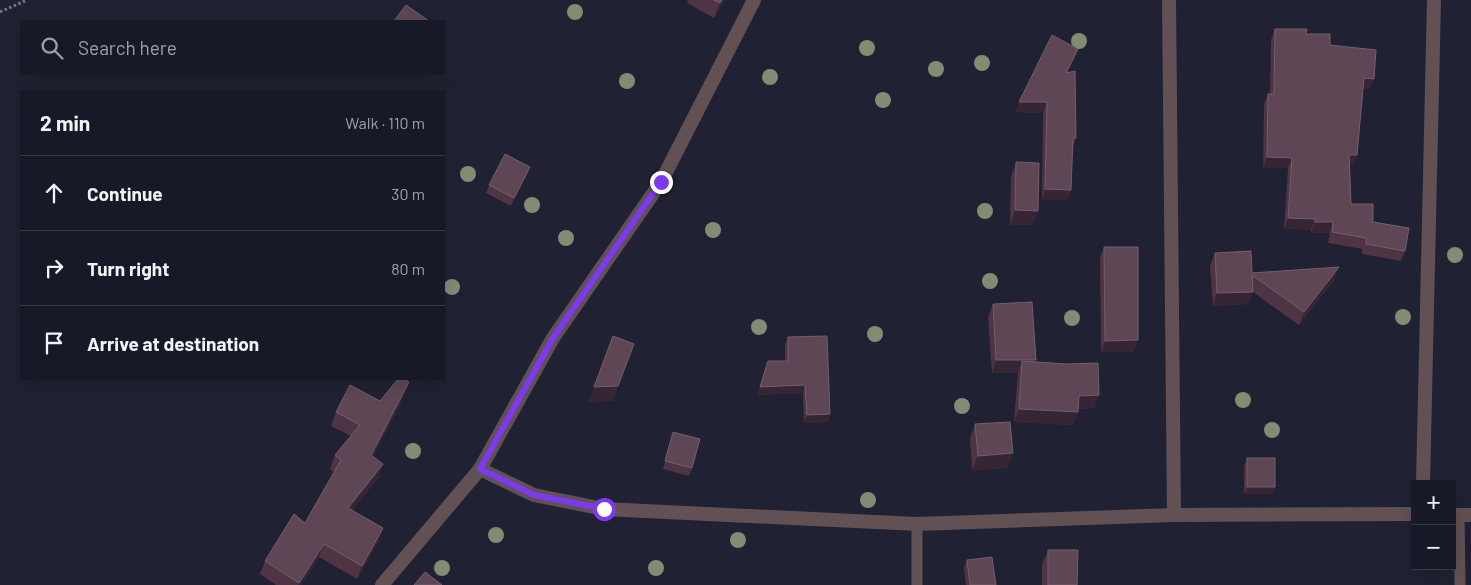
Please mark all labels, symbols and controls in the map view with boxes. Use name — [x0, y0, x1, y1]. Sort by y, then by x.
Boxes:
search box — [20, 20, 445, 75]
icon: search — [38, 34, 66, 62]
text: Search here — [78, 36, 177, 59]
text: 2 min — [40, 110, 90, 135]
text: Walk · 110 m — [345, 113, 425, 132]
route end — [650, 171, 673, 194]
icon: ahead — [40, 179, 68, 207]
text: Continue — [87, 182, 163, 205]
text: 30 m — [391, 184, 425, 203]
icon: right — [40, 254, 68, 282]
text: Turn right — [87, 257, 169, 280]
text: 80 m — [391, 259, 425, 278]
icon: arrive — [40, 329, 68, 357]
text: Arrive at destination — [87, 332, 259, 355]
map controls — [1411, 480, 1456, 570]
button: + — [1411, 480, 1456, 525]
route start — [593, 498, 616, 521]
button: − — [1411, 525, 1456, 570]

